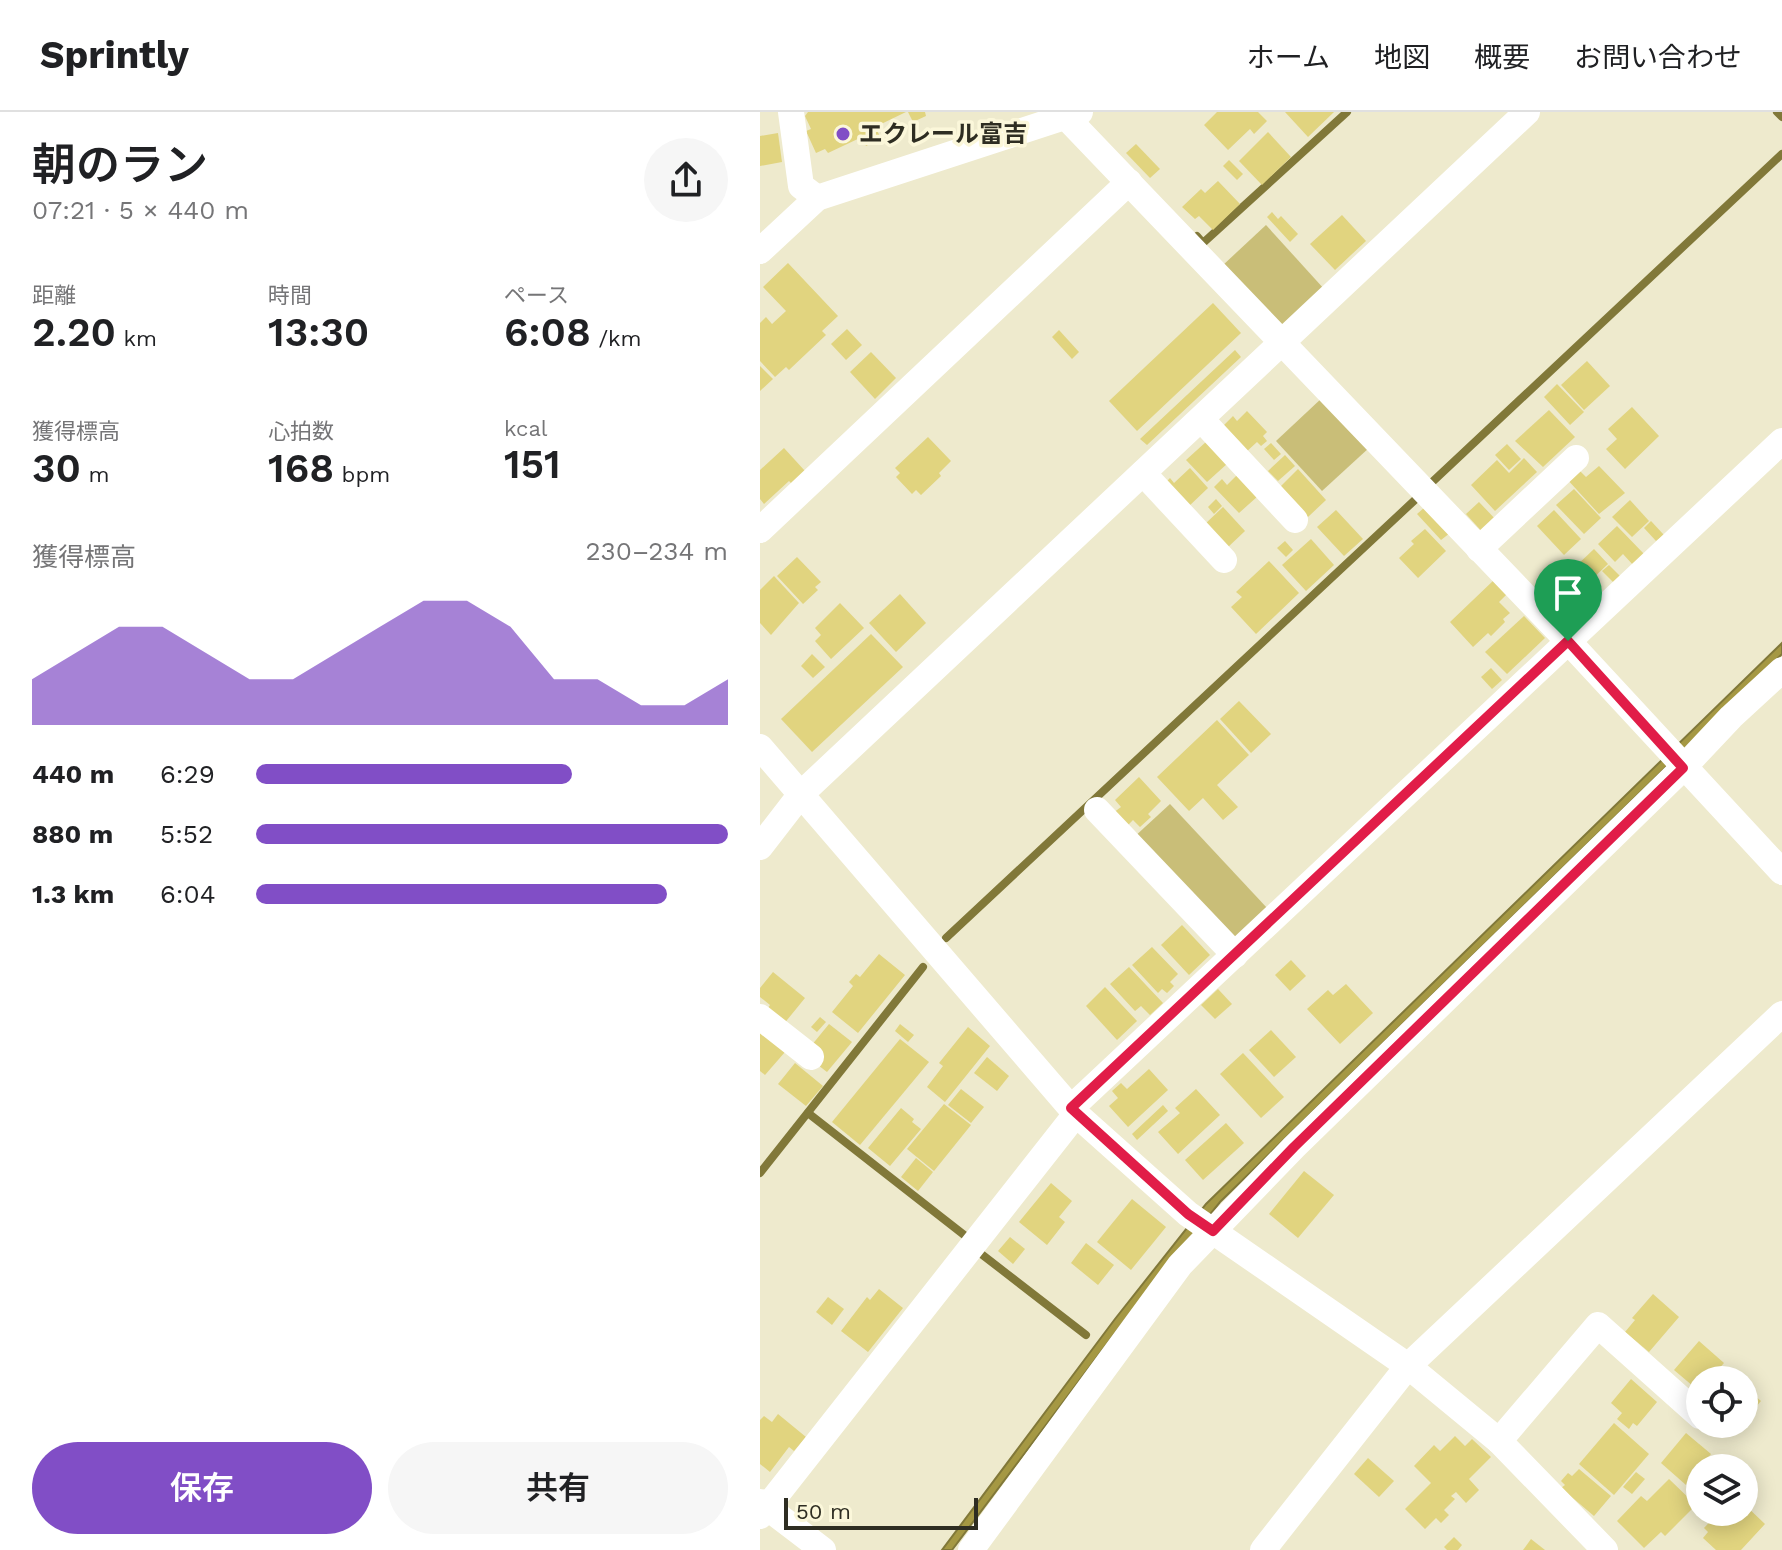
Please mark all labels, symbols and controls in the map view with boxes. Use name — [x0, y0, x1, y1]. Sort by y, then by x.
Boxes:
text: Sprintly — [40, 33, 189, 77]
text: ホーム — [1247, 41, 1330, 74]
text: 地図 — [1374, 41, 1430, 74]
text: 概要 — [1474, 41, 1530, 74]
text: お問い合わせ — [1574, 41, 1742, 74]
place label: エクレール富吉 — [859, 120, 1027, 148]
marker: エクレール富吉 — [834, 125, 852, 143]
button: share — [644, 138, 728, 222]
text: 朝のラン — [32, 139, 208, 191]
text: 07:21 · 5 × 440 m — [32, 195, 249, 225]
text: 距離 — [32, 283, 76, 308]
text: 時間 — [268, 283, 312, 308]
text: ペース — [504, 283, 569, 308]
text: 2.20 — [32, 309, 116, 356]
text: 13:30 — [268, 309, 369, 356]
text: 6:08 — [504, 309, 591, 356]
text: km — [116, 326, 157, 351]
text: /km — [591, 326, 641, 351]
text: kcal — [504, 416, 548, 441]
text: 獲得標高 — [32, 419, 120, 444]
text: 心拍数 — [268, 419, 334, 444]
text: 151 — [504, 441, 561, 488]
text: 30 — [32, 445, 81, 492]
text: 168 — [268, 445, 334, 492]
text: m — [81, 462, 109, 487]
text: bpm — [334, 462, 390, 487]
text: 230–234 m — [585, 536, 728, 566]
text: 獲得標高 — [32, 542, 136, 572]
pin — [1534, 559, 1602, 641]
icon: arrive — [1546, 571, 1590, 615]
text: 440 m — [32, 759, 114, 789]
text: 6:29 — [160, 759, 215, 789]
text: 880 m — [32, 819, 113, 849]
text: 5:52 — [160, 819, 213, 849]
text: 1.3 km — [32, 879, 114, 909]
text: 6:04 — [160, 879, 216, 909]
map controls — [1686, 1366, 1758, 1526]
button: locate — [1686, 1366, 1758, 1438]
button: 保存 — [32, 1442, 372, 1534]
button: 共有 — [388, 1442, 728, 1534]
button: layers — [1686, 1454, 1758, 1526]
scale bar — [784, 1494, 978, 1530]
text: 50 m — [796, 1499, 851, 1524]

